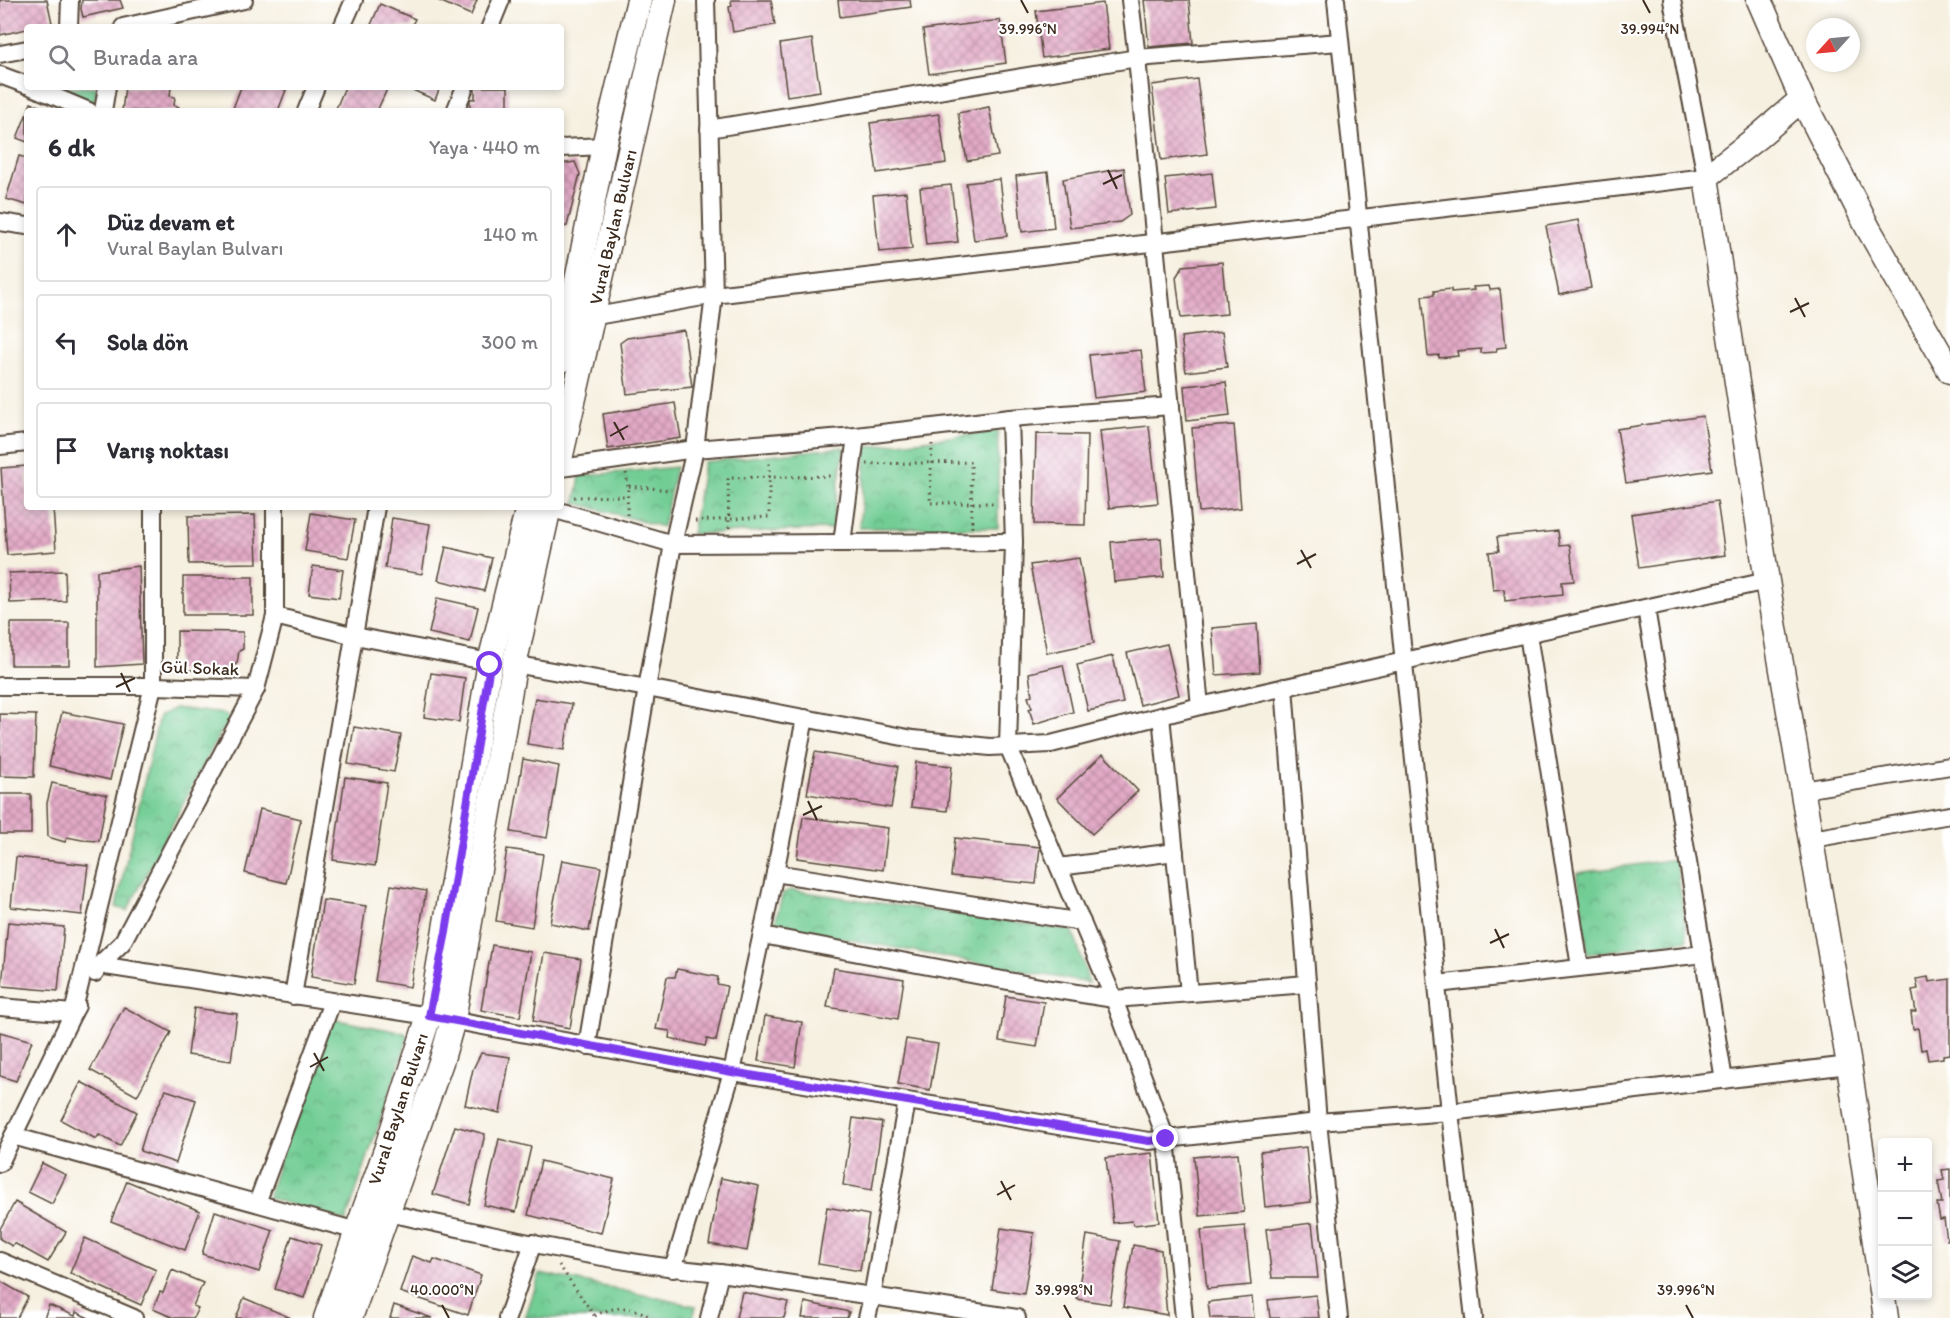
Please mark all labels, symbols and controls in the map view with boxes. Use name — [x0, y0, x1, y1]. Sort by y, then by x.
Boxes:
north arrow — [1806, 18, 1860, 72]
text: 39.996°N — [999, 20, 1057, 38]
text: 39.994°N — [1621, 20, 1679, 38]
search box — [24, 24, 564, 90]
icon: search — [45, 41, 78, 74]
text: Burada ara — [93, 44, 198, 71]
text: 6 dk — [48, 131, 95, 163]
text: Yaya · 440 m — [429, 135, 540, 159]
street label: Vural Baylan Bulvarı — [584, 147, 642, 307]
text: Düz devam et — [107, 209, 234, 236]
icon: ahead — [50, 218, 83, 251]
text: 140 m — [483, 222, 538, 246]
text: Vural Baylan Bulvarı — [107, 236, 283, 260]
icon: left — [50, 326, 83, 359]
text: Sola dön — [107, 329, 188, 356]
text: 300 m — [481, 330, 538, 354]
icon: arrive — [50, 434, 83, 467]
text: Varış noktası — [107, 437, 229, 464]
route start — [476, 651, 502, 677]
street label: Gül Sokak — [161, 656, 240, 680]
street label: Vural Baylan Bulvarı — [363, 1030, 433, 1188]
route end — [1152, 1125, 1178, 1151]
map controls — [1878, 1138, 1932, 1300]
button: + — [1878, 1138, 1932, 1192]
button: − — [1878, 1192, 1932, 1246]
button: layers — [1878, 1246, 1932, 1300]
text: 40.000°N — [410, 1281, 474, 1299]
text: 39.998°N — [1035, 1281, 1093, 1299]
text: 39.996°N — [1657, 1281, 1715, 1299]

